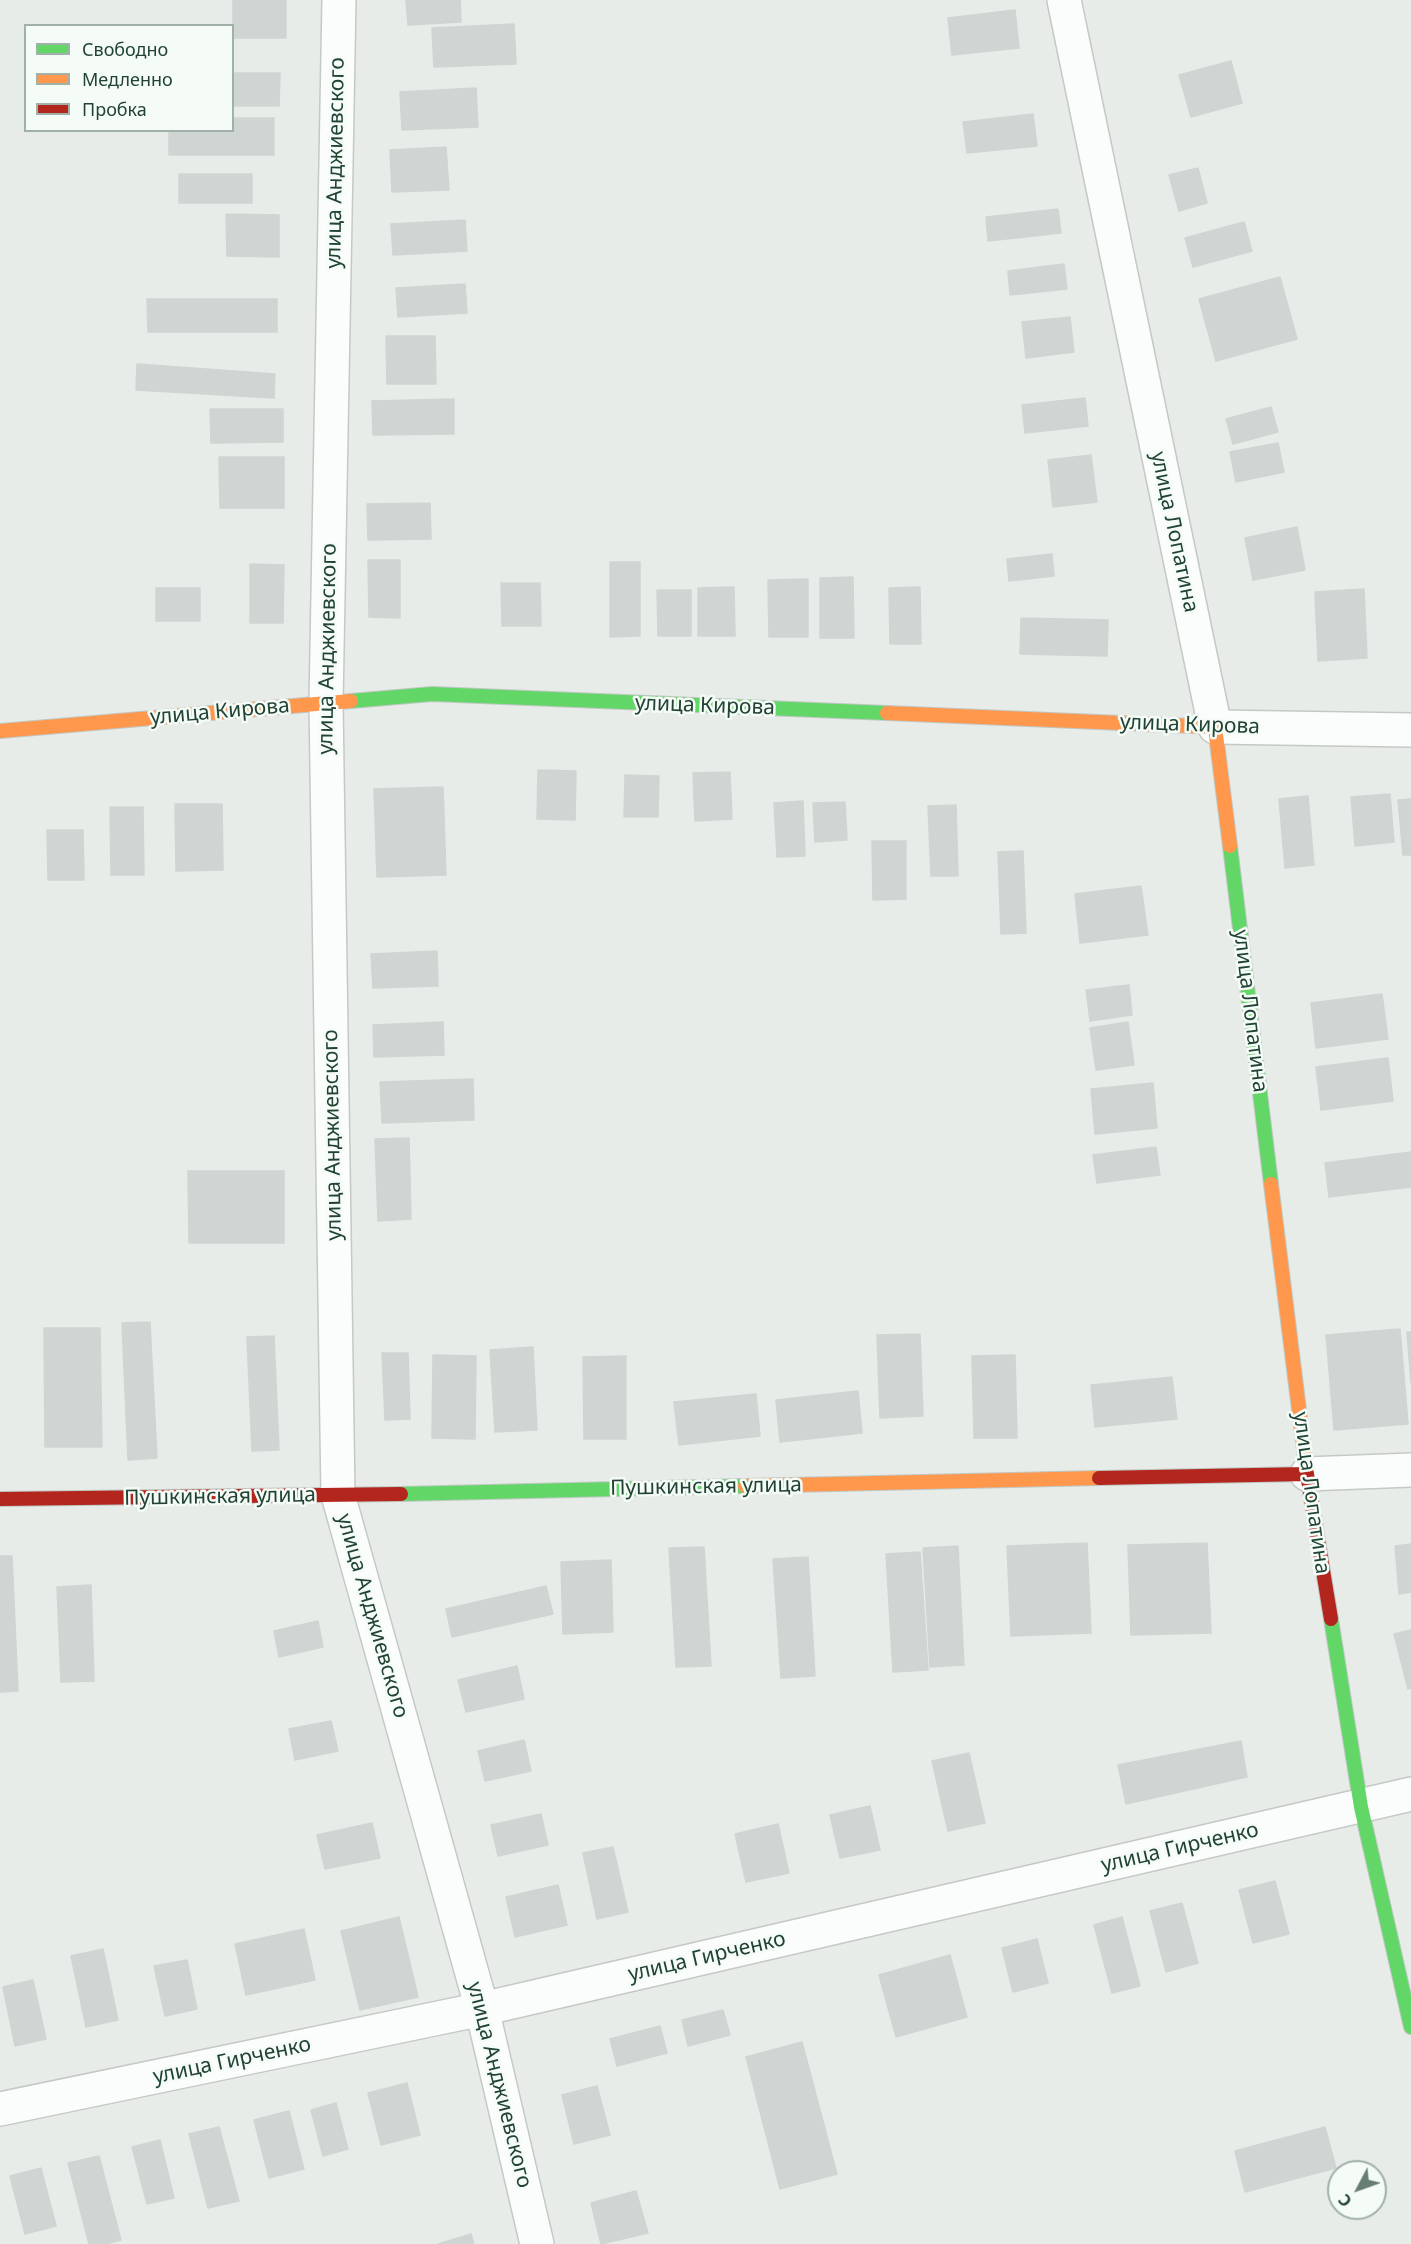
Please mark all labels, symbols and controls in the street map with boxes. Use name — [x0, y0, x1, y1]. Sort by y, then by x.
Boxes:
legend — [24, 24, 234, 132]
text: Свободно — [82, 37, 168, 61]
street label: улица Анджиевского — [322, 57, 350, 269]
text: Медленно — [82, 67, 173, 91]
text: Пробка — [82, 97, 147, 121]
street label: улица Лопатина — [1145, 449, 1203, 615]
street label: улица Анджиевского — [314, 543, 342, 755]
street label: улица Кирова — [635, 691, 775, 721]
street label: улица Кирова — [149, 693, 291, 731]
street label: улица Кирова — [1120, 710, 1260, 740]
street label: улица Лопатина — [1228, 928, 1272, 1094]
street label: улица Анджиевского — [319, 1029, 347, 1241]
street label: улица Лопатина — [1287, 1410, 1335, 1576]
street label: Пушкинская улица — [610, 1473, 802, 1501]
street label: Пушкинская улица — [124, 1483, 316, 1511]
street label: улица Анджиевского — [331, 1511, 413, 1721]
street label: улица Гирченко — [1099, 1818, 1261, 1878]
street label: улица Гирченко — [626, 1927, 788, 1987]
street label: улица Анджиевского — [461, 1979, 537, 2191]
street label: улица Гирченко — [151, 2032, 313, 2090]
north arrow — [1327, 2160, 1387, 2220]
text: С — [1333, 2189, 1357, 2212]

